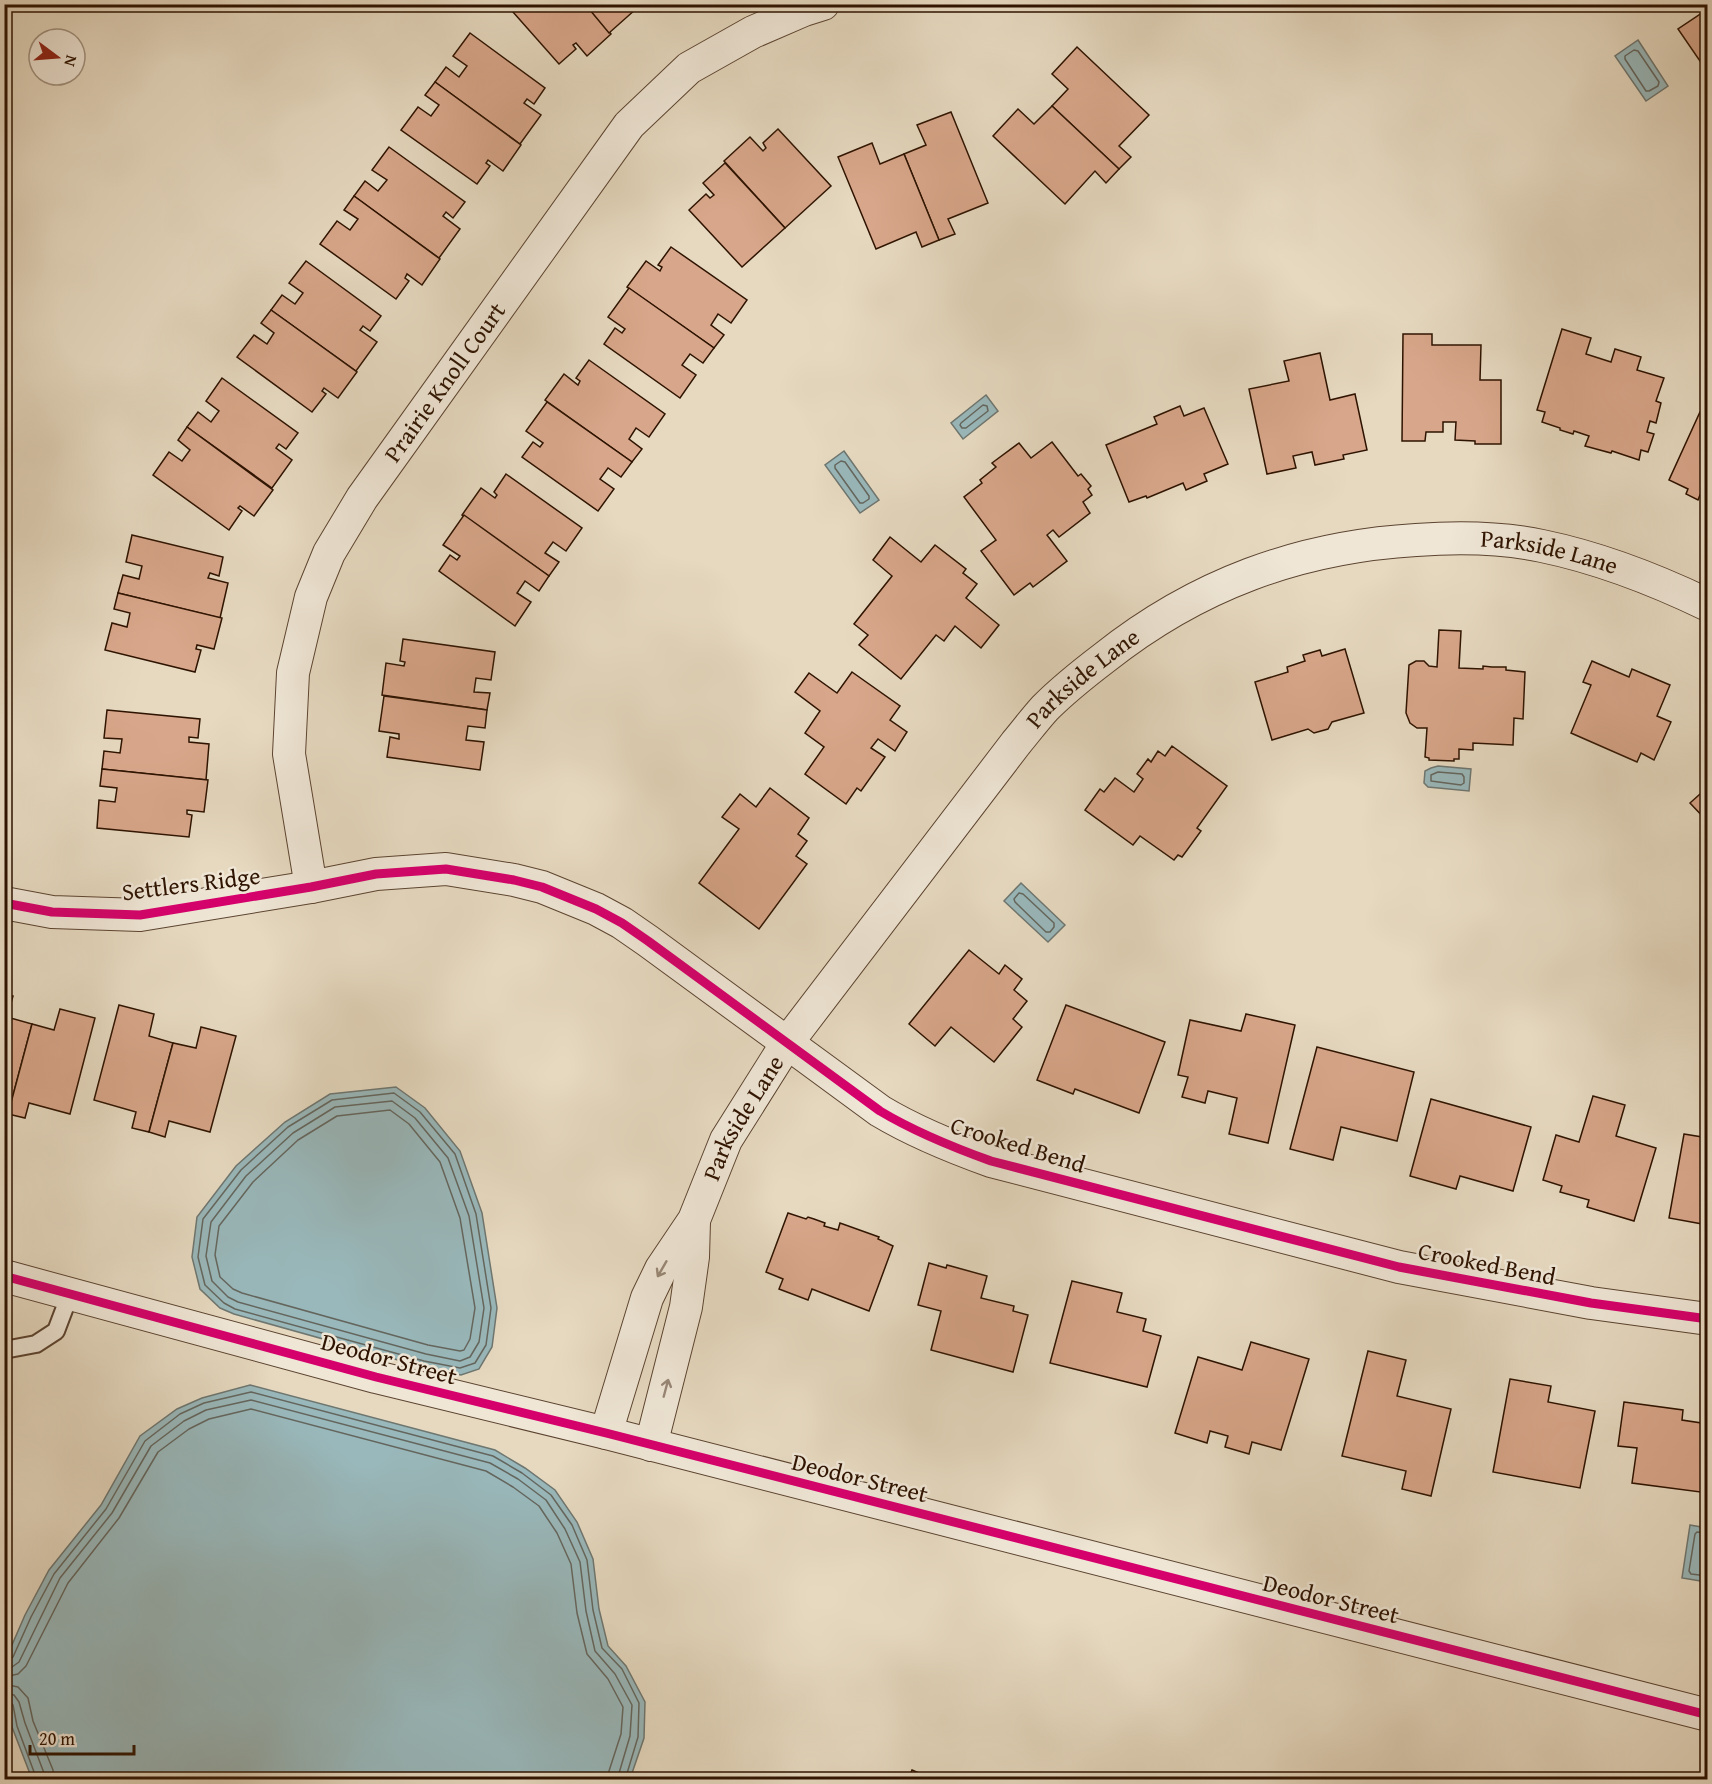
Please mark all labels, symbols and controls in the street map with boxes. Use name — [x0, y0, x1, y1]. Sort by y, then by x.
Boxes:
north arrow — [27, 27, 87, 87]
text: N — [58, 53, 84, 70]
street label: Prairie Knoll Court — [375, 294, 514, 469]
street label: Parkside Lane — [1480, 521, 1623, 583]
street label: Parkside Lane — [1017, 619, 1146, 735]
street label: Settlers Ridge — [120, 858, 262, 909]
street label: Parkside Lane — [694, 1048, 792, 1186]
street label: Crooked Bend — [946, 1107, 1090, 1182]
street label: Crooked Bend — [1415, 1233, 1559, 1294]
one-way arrow — [656, 1260, 668, 1277]
street label: Deodor Street — [317, 1324, 461, 1394]
one-way arrow — [660, 1379, 672, 1398]
street label: Deodor Street — [788, 1444, 932, 1511]
street label: Deodor Street — [1259, 1565, 1403, 1632]
scale bar — [30, 1718, 134, 1756]
text: 20 m — [39, 1725, 75, 1752]

